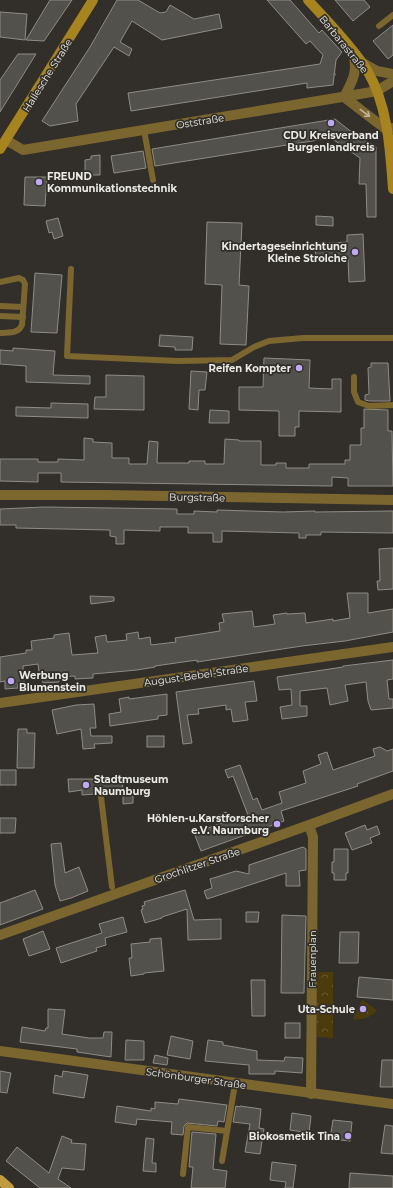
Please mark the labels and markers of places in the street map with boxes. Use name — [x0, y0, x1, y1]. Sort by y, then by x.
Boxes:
marker: CDU Kreisverband Burgenlandkreis — [326, 118, 336, 128]
place label: CDU Kreisverband Burgenlandkreis — [283, 129, 379, 154]
place label: FREUND Kommunikationstechnik — [47, 170, 177, 195]
marker: FREUND Kommunikationstechnik — [34, 177, 44, 187]
place label: Kindertageseinrichtung Kleine Strolche — [221, 240, 347, 265]
marker: Kindertageseinrichtung Kleine Strolche — [350, 247, 360, 257]
place label: Reifen Kompter — [209, 362, 292, 375]
marker: Reifen Kompter — [294, 363, 304, 373]
place label: Werbung Blumenstein — [19, 669, 86, 694]
marker: Werbung Blumenstein — [6, 676, 16, 686]
place label: Stadtmuseum Naumburg — [94, 773, 168, 798]
marker: Stadtmuseum Naumburg — [81, 780, 91, 790]
place label: Höhlen-u.Karstforscher e.V. Naumburg — [147, 812, 270, 837]
marker: Höhlen-u.Karstforscher e.V. Naumburg — [272, 819, 282, 829]
place label: Uta-Schule — [298, 1003, 355, 1016]
marker: Uta-Schule — [358, 1004, 368, 1014]
place label: Biokosmetik Tina — [249, 1130, 340, 1143]
marker: Biokosmetik Tina — [343, 1131, 353, 1141]

